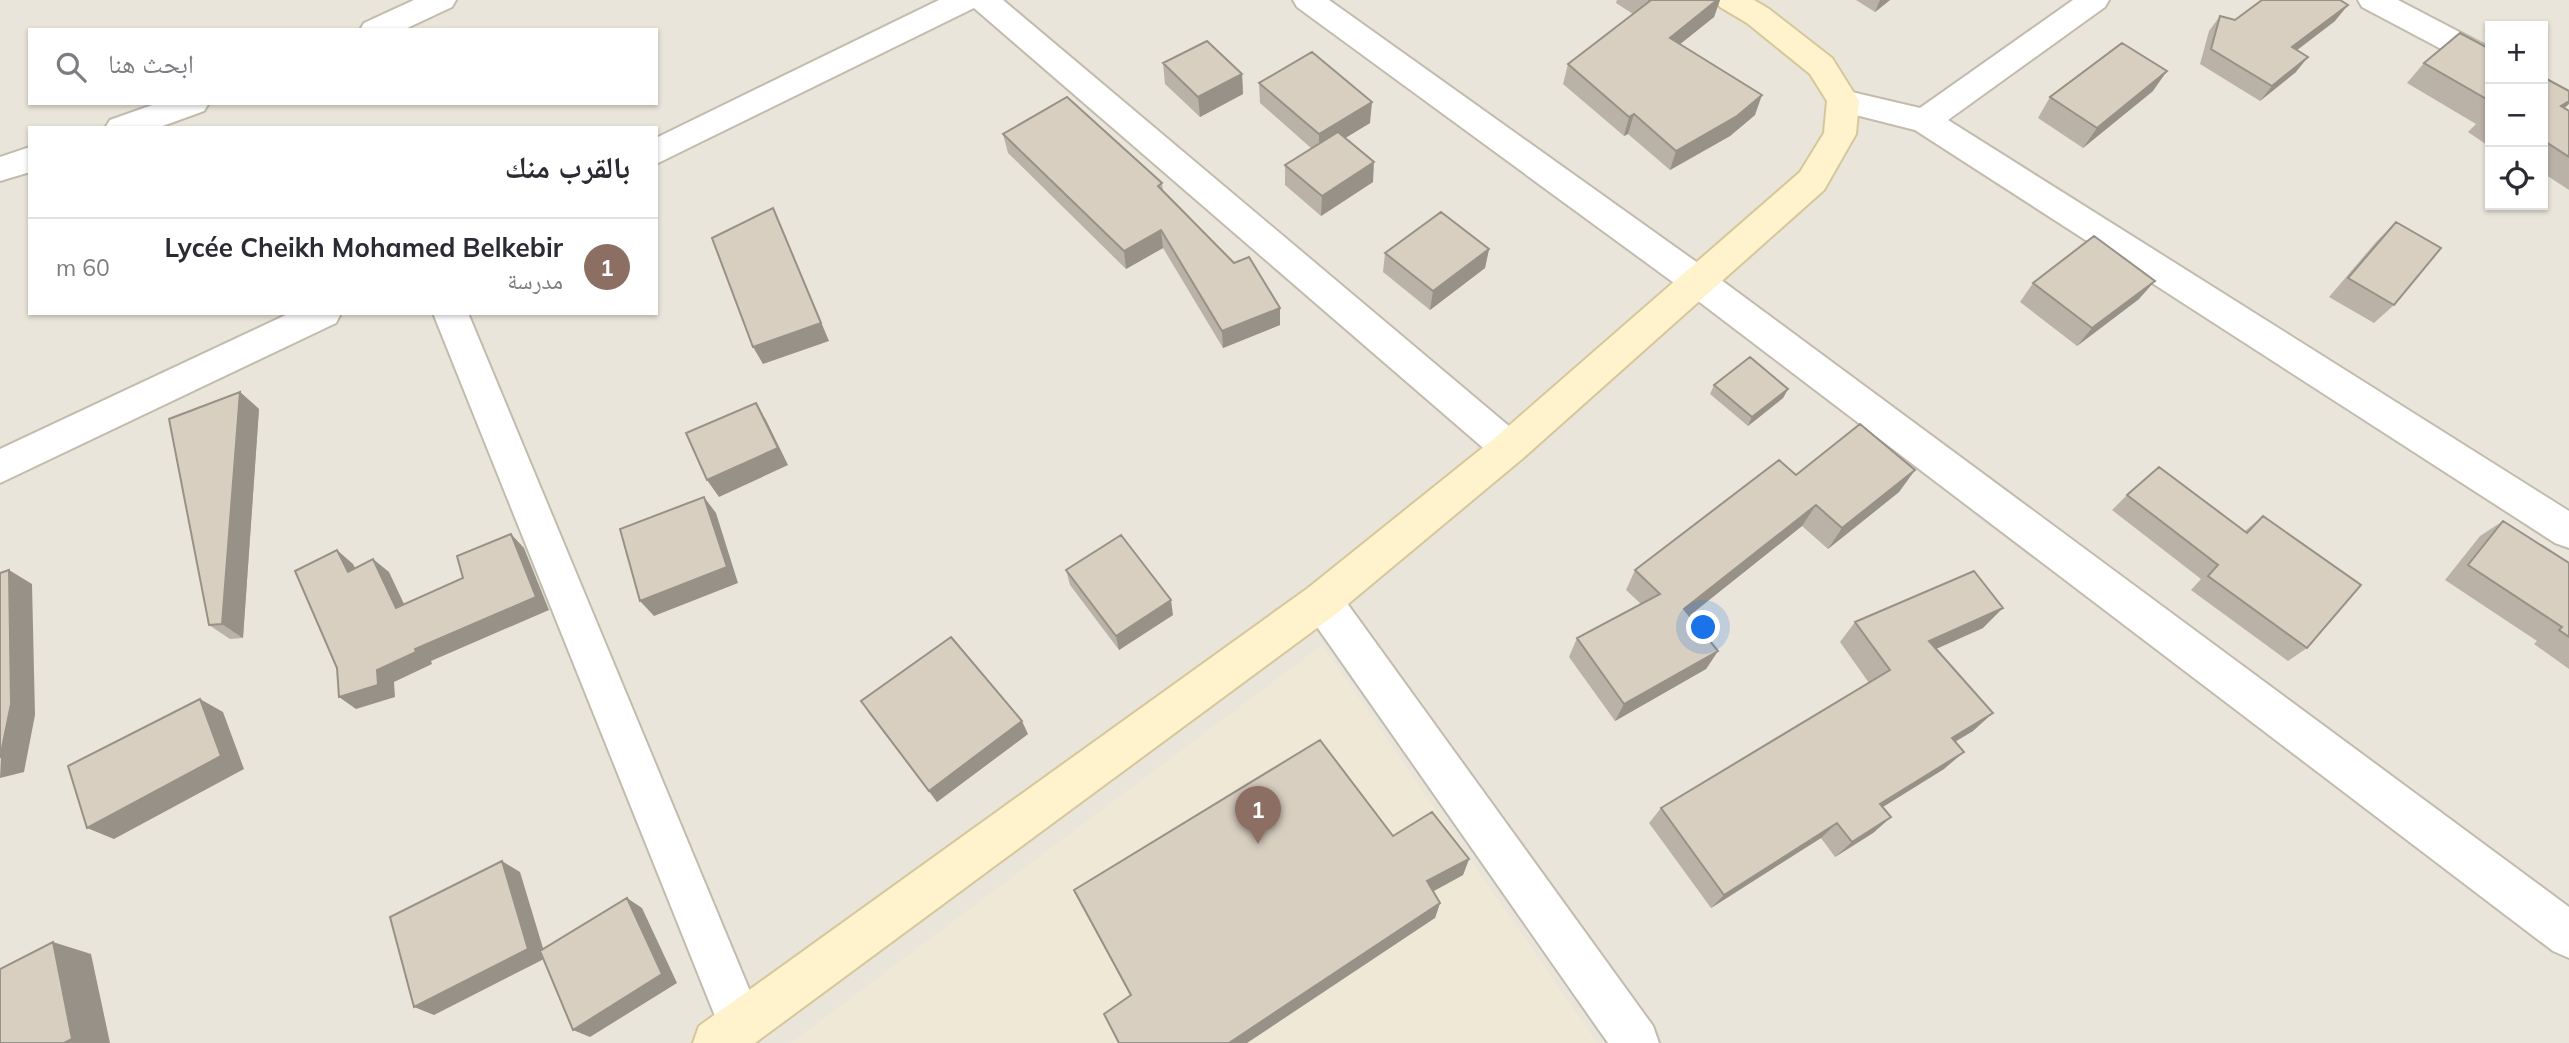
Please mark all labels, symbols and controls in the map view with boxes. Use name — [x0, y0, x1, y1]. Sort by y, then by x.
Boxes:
map controls — [2485, 21, 2548, 210]
button: + — [2485, 21, 2548, 84]
search box — [28, 28, 658, 105]
text: ابحث هنا — [108, 47, 194, 80]
icon: search — [52, 48, 90, 86]
button: − — [2485, 84, 2548, 147]
button: locate — [2485, 147, 2548, 210]
text: بالقرب منك — [505, 148, 630, 186]
text: Lycée Cheikh Mohamed Belkebir — [164, 231, 563, 264]
text: 60 m — [56, 253, 110, 282]
text: 1 — [600, 253, 614, 282]
text: مدرسة — [507, 266, 563, 295]
your location — [1686, 610, 1720, 644]
pin: 1 — [1235, 786, 1281, 844]

